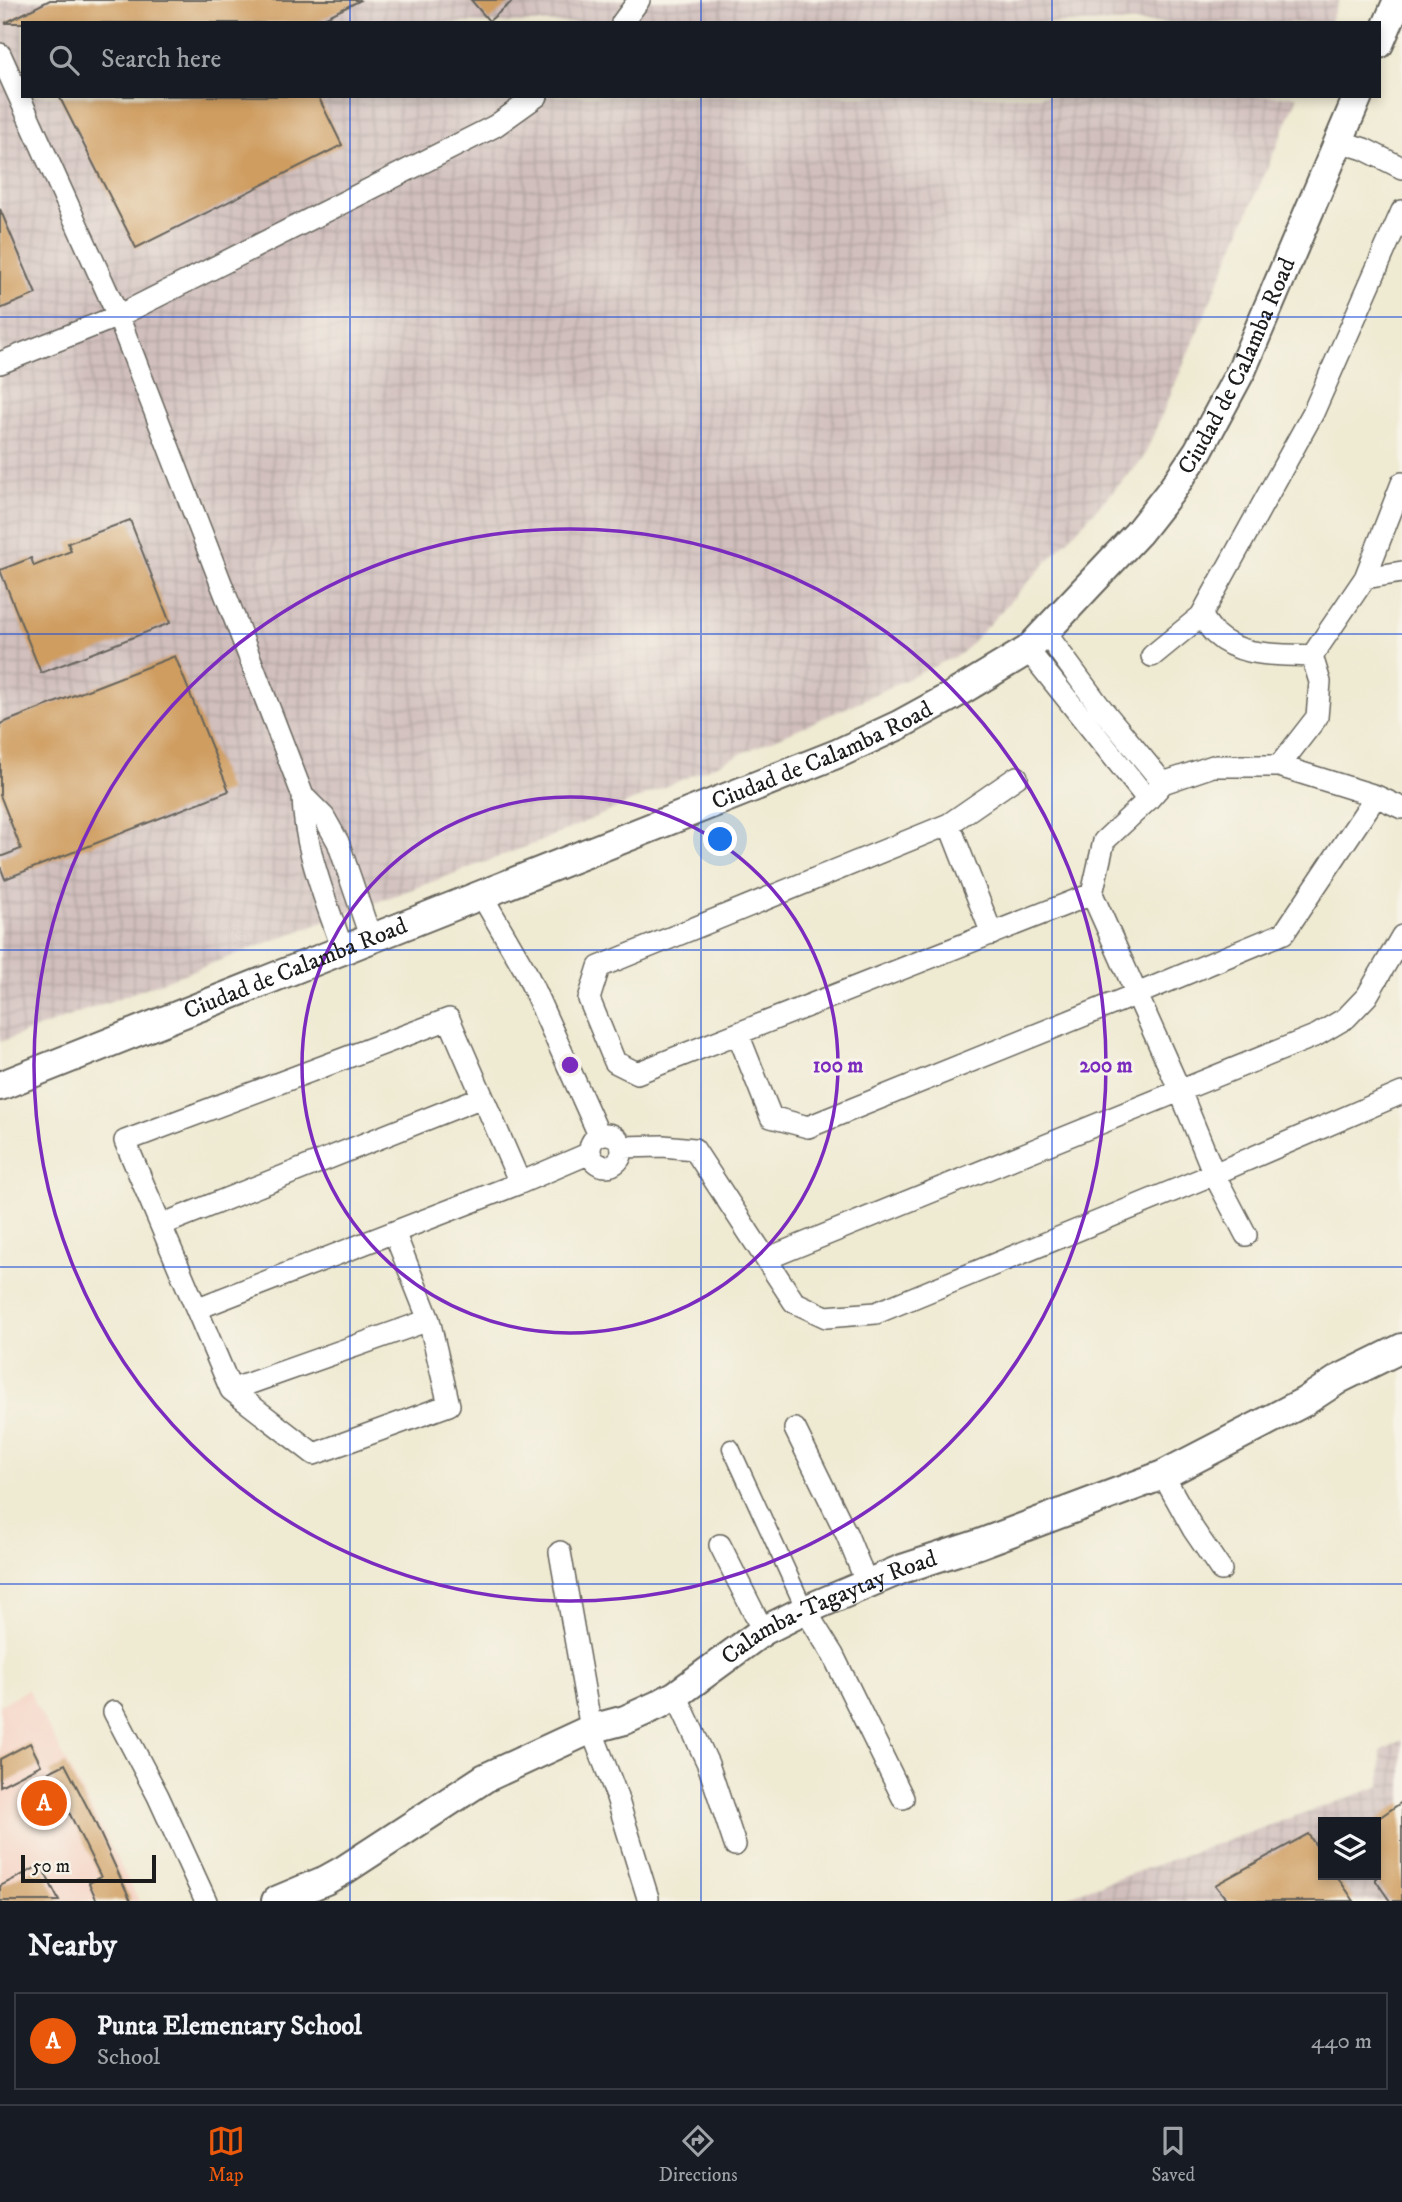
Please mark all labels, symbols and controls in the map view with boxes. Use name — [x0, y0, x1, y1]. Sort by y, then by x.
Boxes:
search box — [21, 21, 1381, 98]
icon: search — [45, 41, 83, 79]
text: Search here — [101, 43, 221, 76]
street label: Ciudad de Calamba Road — [1171, 253, 1303, 480]
street label: Ciudad de Calamba Road — [707, 694, 938, 817]
your location — [703, 822, 737, 856]
street label: Ciudad de Calamba Road — [179, 911, 412, 1027]
centre of rings — [558, 1053, 582, 1077]
text: 100 m — [813, 1053, 863, 1079]
text: 200 m — [1079, 1053, 1133, 1079]
street label: Calamba-Tagaytay Road — [715, 1544, 941, 1672]
pin: A — [21, 1777, 67, 1829]
map controls — [1318, 1817, 1381, 1880]
button: layers — [1318, 1817, 1381, 1880]
scale bar — [21, 1852, 156, 1884]
text: 50 m — [32, 1855, 70, 1878]
text: Nearby — [28, 1928, 117, 1965]
text: Punta Elementary School — [97, 2010, 362, 2043]
text: A — [46, 2027, 60, 2056]
text: 440 m — [1311, 2027, 1372, 2056]
text: School — [97, 2043, 160, 2072]
tab: Map — [207, 2122, 245, 2187]
tab: Directions — [659, 2122, 738, 2187]
tab: Saved — [1151, 2122, 1195, 2187]

